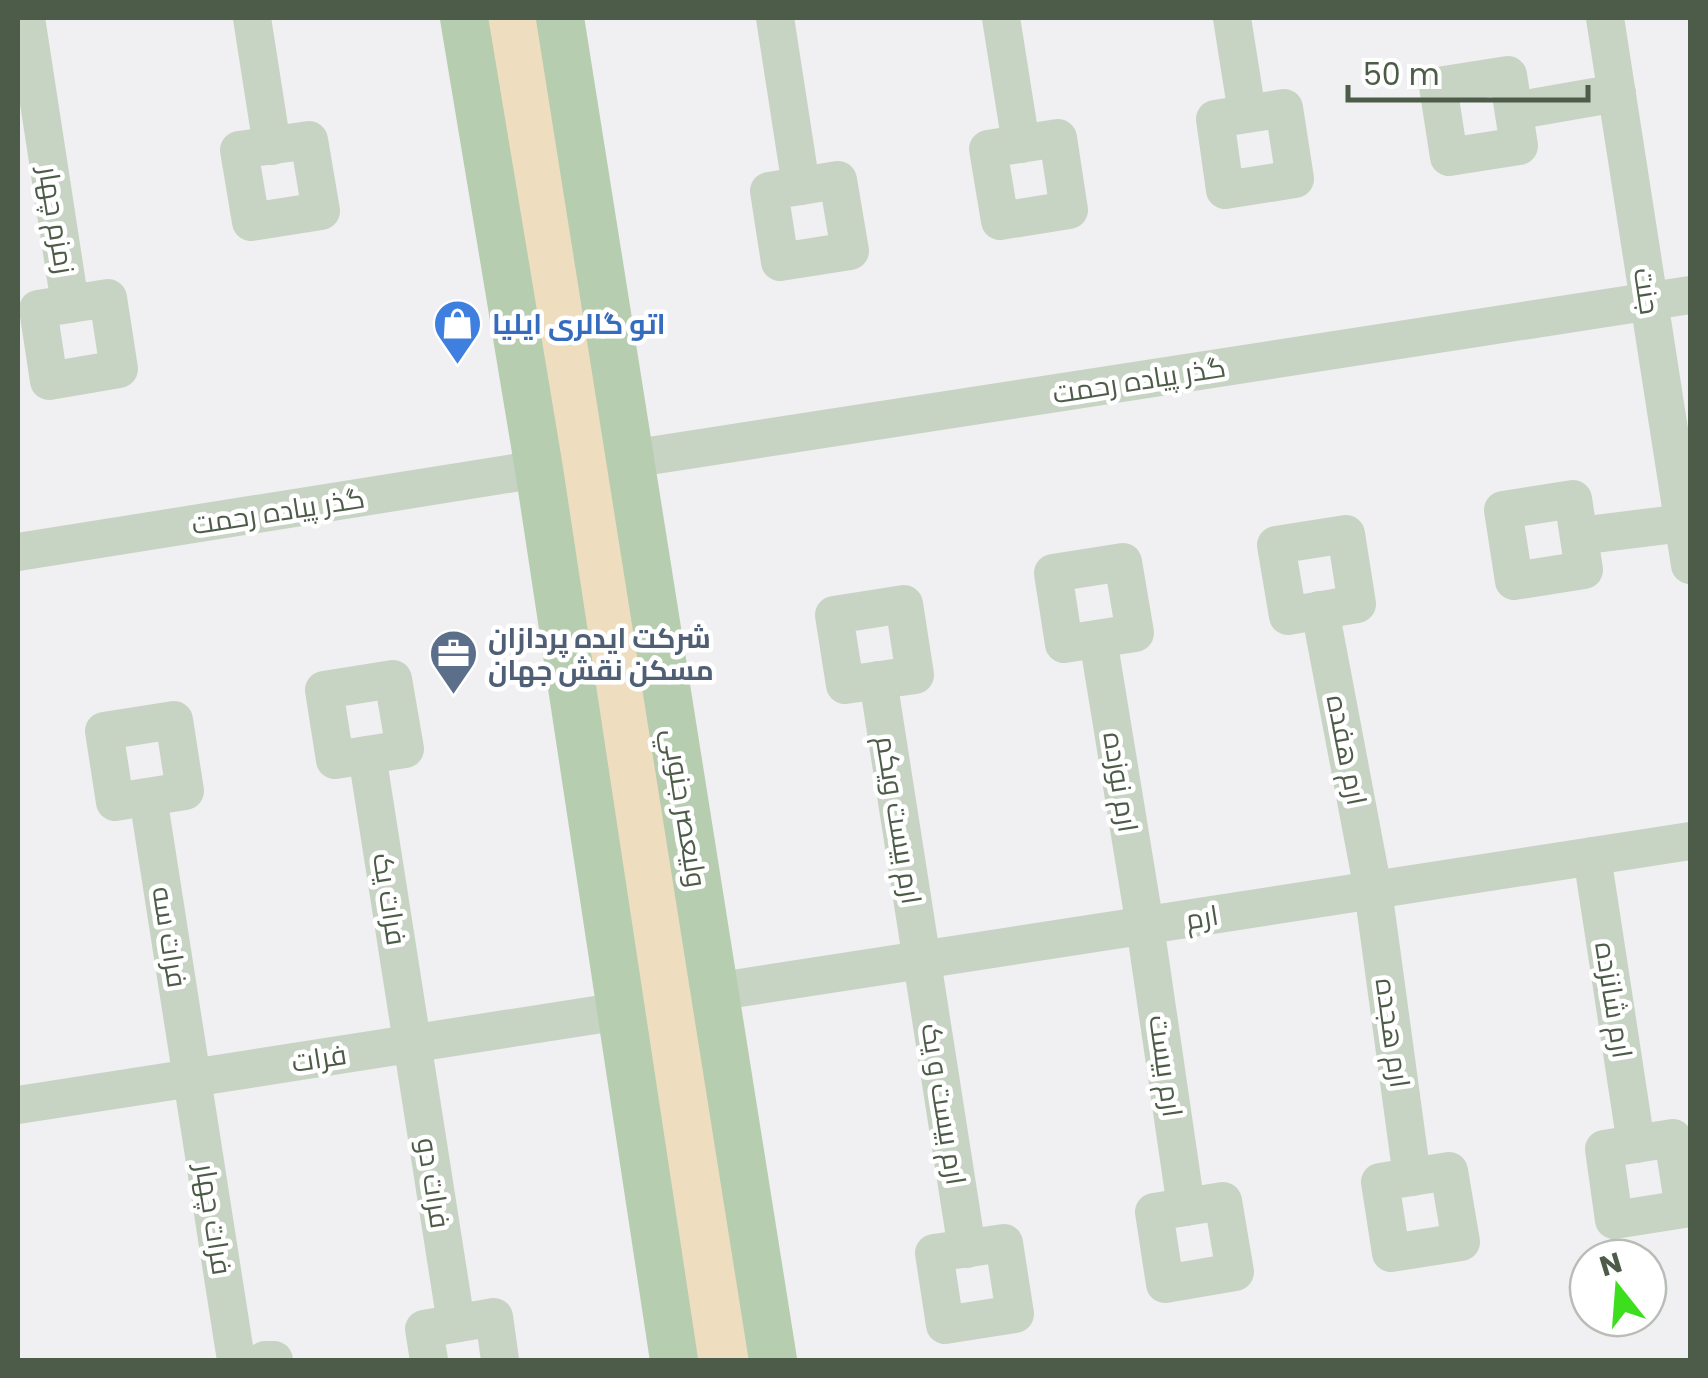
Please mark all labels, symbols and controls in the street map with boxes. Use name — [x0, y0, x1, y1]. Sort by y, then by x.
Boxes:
scale bar — [1348, 40, 1588, 102]
text: 50 m — [1363, 53, 1440, 96]
street label: زمزم چهار — [28, 162, 84, 277]
street label: جنت — [1624, 265, 1669, 317]
shop icon: اتو گالری ایلیا — [431, 298, 483, 366]
place label: اتو گالری ایلیا — [492, 305, 666, 344]
street label: گذر پیاده رحمت — [1050, 348, 1228, 413]
street label: گذر پیاده رحمت — [189, 479, 367, 544]
place label: شرکت ایده پردازان مسکن نقش جهان — [488, 619, 714, 690]
office icon: شرکت ایده پردازان مسکن نقش جهان — [427, 628, 479, 696]
street label: ارم هفده — [1317, 692, 1376, 809]
street label: وليعصر جنوبي — [651, 726, 716, 890]
street label: ارم نوزده — [1093, 729, 1148, 835]
street label: ارم بیست ویکم — [866, 733, 931, 907]
street label: فرات یک — [363, 850, 416, 948]
street label: فرات سه — [142, 884, 197, 990]
street label: ارم — [1183, 896, 1221, 939]
street label: ارم شانزده — [1585, 939, 1642, 1061]
street label: ارم هجده — [1366, 976, 1419, 1090]
street label: ارم بیست — [1139, 1013, 1192, 1120]
street label: ارم بیست و یک — [911, 1020, 976, 1188]
street label: فرات — [289, 1035, 349, 1082]
street label: فرات دو — [407, 1135, 460, 1231]
street label: فرات چهار — [185, 1159, 242, 1278]
north arrow — [1568, 1238, 1668, 1338]
text: N — [1595, 1243, 1627, 1286]

